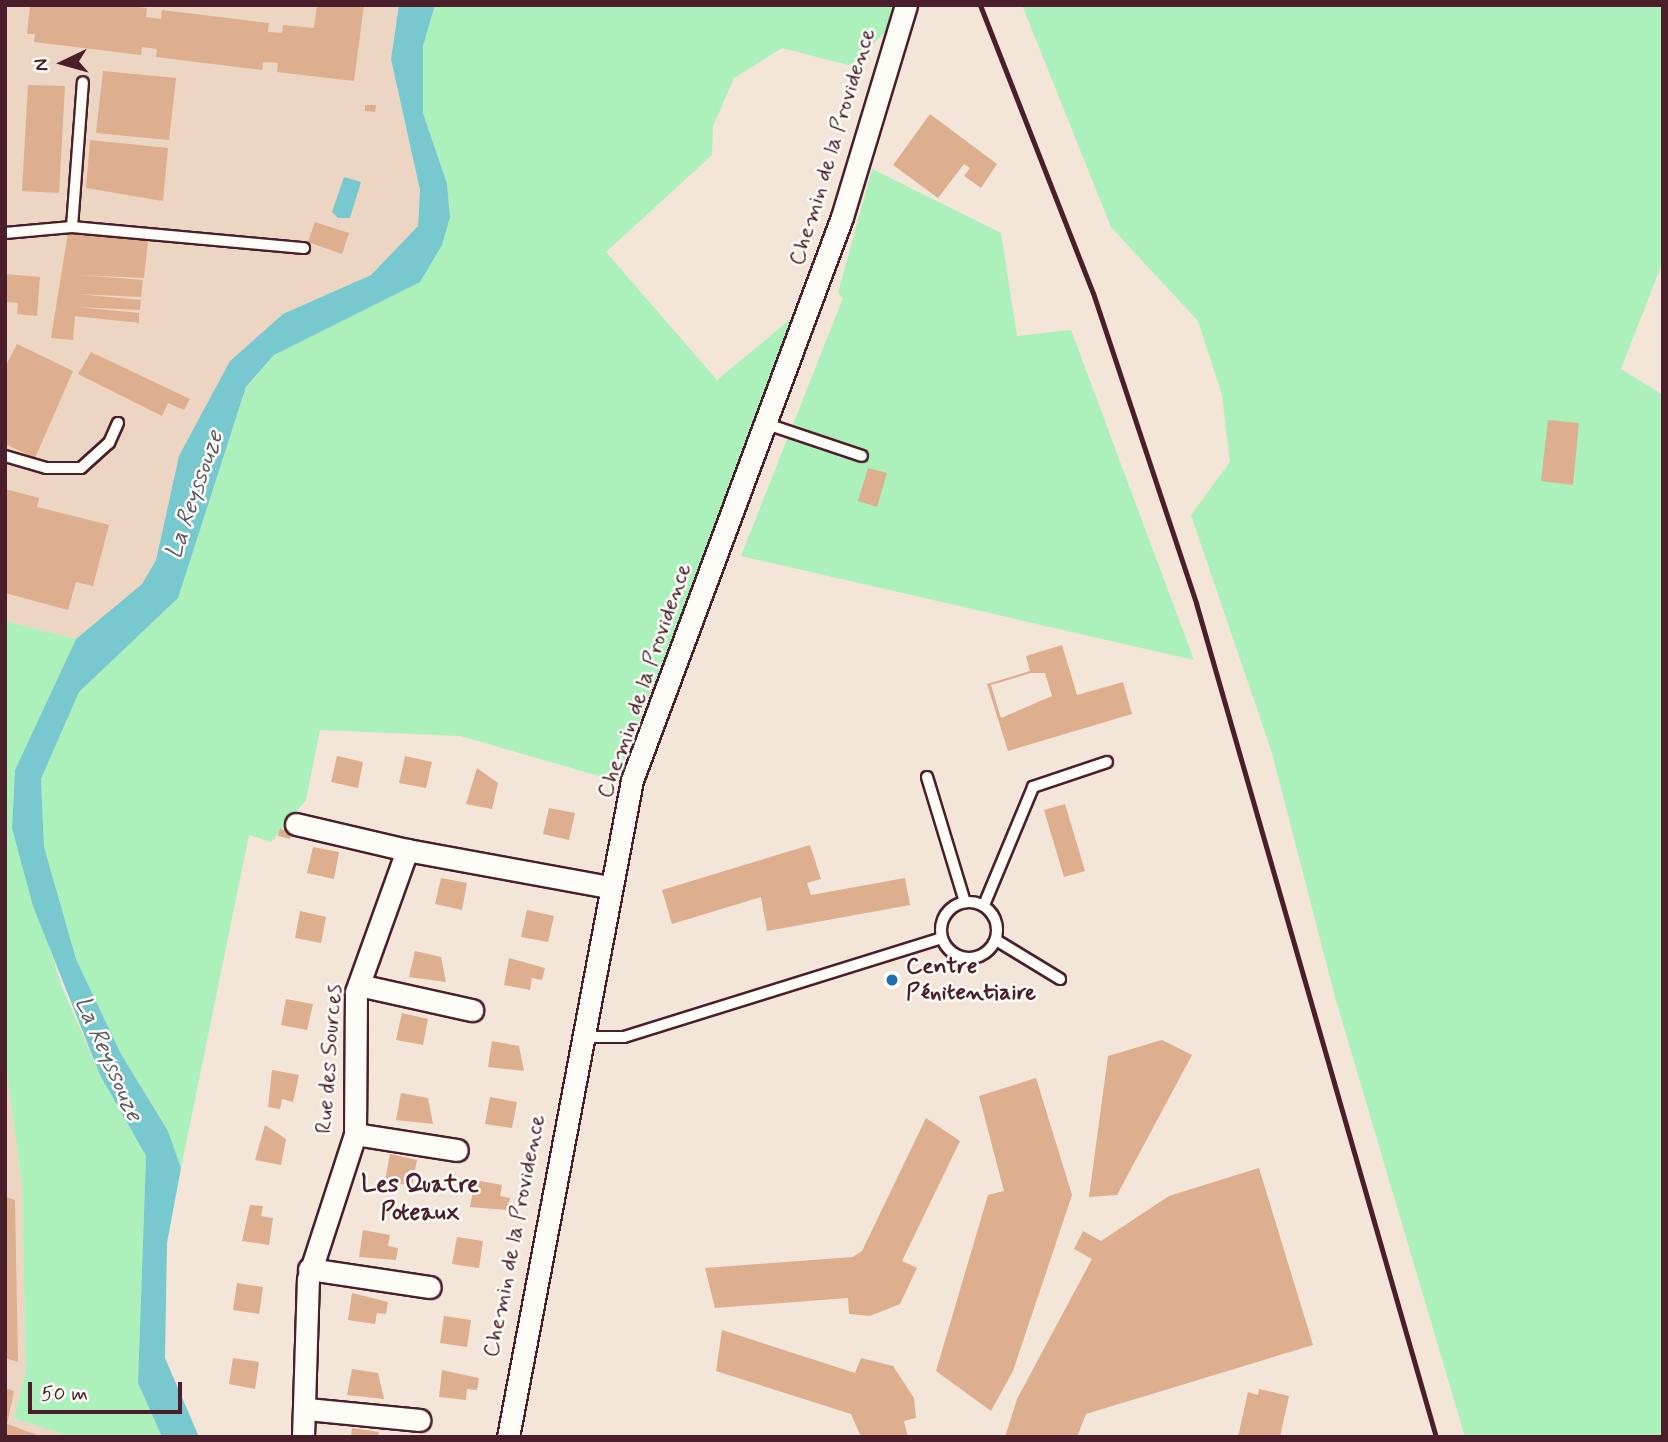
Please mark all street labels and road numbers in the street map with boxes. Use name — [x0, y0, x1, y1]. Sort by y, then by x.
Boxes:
street label: Chemin de la Providence — [784, 25, 882, 269]
street label: Chemin de la Providence — [592, 560, 698, 802]
street label: Rue des Sources — [311, 983, 349, 1135]
street label: Chemin de la Providence — [478, 1112, 552, 1360]

